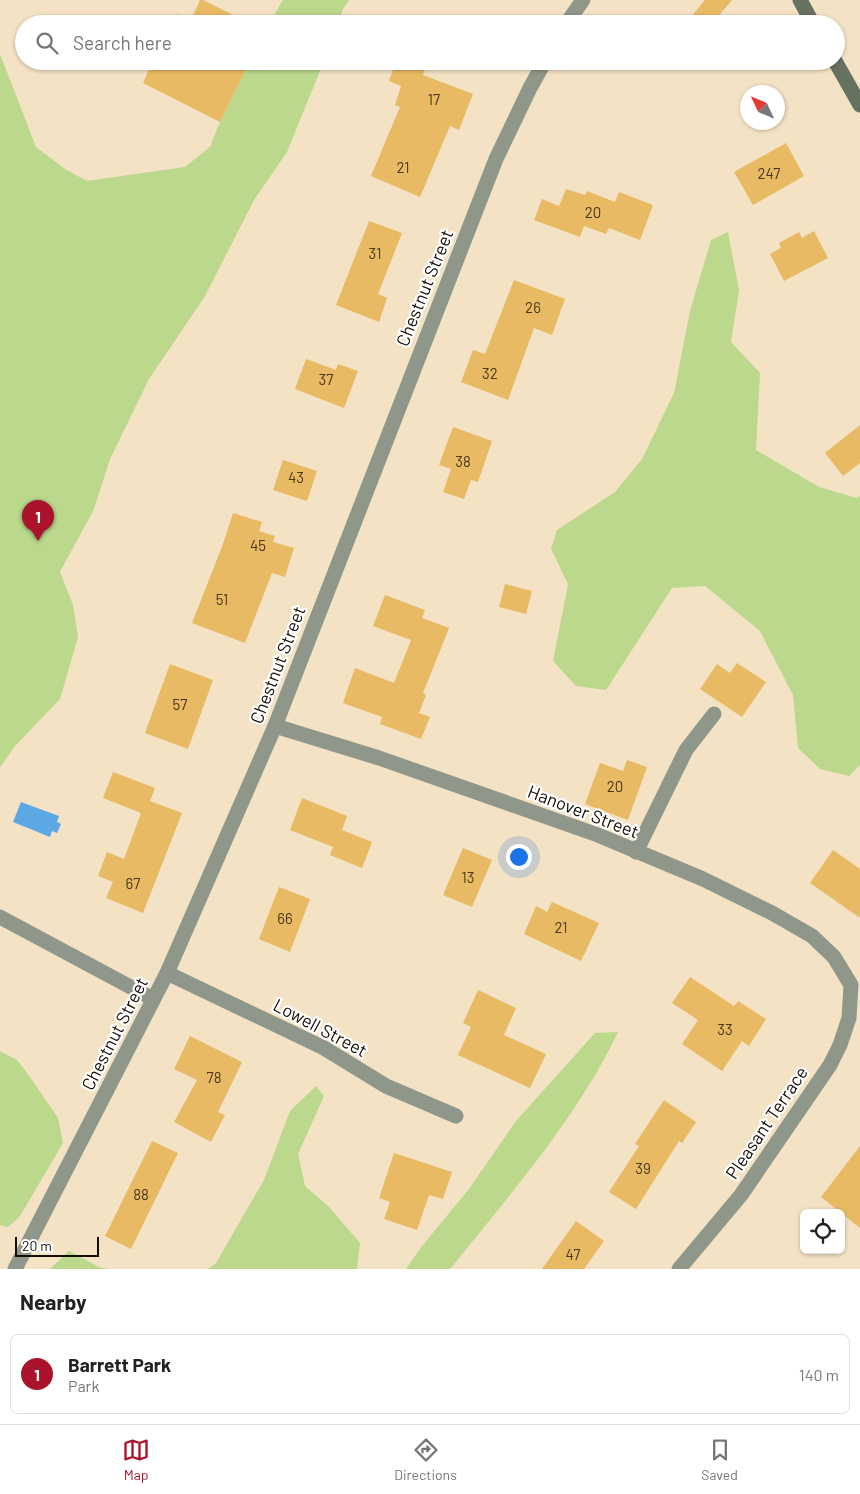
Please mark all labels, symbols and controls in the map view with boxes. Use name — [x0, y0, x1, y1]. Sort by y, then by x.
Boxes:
search box — [15, 15, 845, 70]
icon: search — [33, 29, 61, 57]
text: Search here — [73, 31, 172, 54]
north arrow — [740, 85, 785, 130]
house number: 17 — [428, 90, 440, 108]
house number: 21 — [396, 158, 410, 176]
house number: 247 — [758, 164, 780, 182]
house number: 20 — [585, 203, 601, 221]
street label: Chestnut Street — [391, 226, 457, 349]
house number: 31 — [369, 244, 381, 262]
house number: 26 — [525, 298, 541, 316]
house number: 32 — [482, 364, 498, 382]
house number: 37 — [319, 370, 333, 388]
house number: 38 — [455, 452, 471, 470]
house number: 43 — [288, 468, 304, 486]
pin: 1 — [22, 500, 54, 541]
house number: 45 — [250, 536, 266, 554]
house number: 51 — [216, 590, 228, 608]
street label: Chestnut Street — [245, 603, 310, 726]
house number: 57 — [173, 695, 187, 713]
house number: 20 — [607, 777, 623, 795]
street label: Hanover Street — [525, 780, 642, 842]
your location — [506, 844, 532, 870]
house number: 13 — [462, 868, 474, 886]
house number: 67 — [126, 874, 140, 892]
house number: 66 — [277, 909, 293, 927]
house number: 21 — [554, 918, 568, 936]
street label: Chestnut Street — [76, 973, 152, 1094]
street label: Lowell Street — [270, 993, 371, 1061]
house number: 33 — [717, 1020, 733, 1038]
street label: Pleasant Terrace — [720, 1062, 812, 1183]
house number: 78 — [207, 1068, 221, 1086]
house number: 39 — [635, 1159, 651, 1177]
house number: 88 — [133, 1185, 149, 1203]
map controls — [800, 1209, 845, 1254]
button: locate — [800, 1209, 845, 1254]
scale bar — [15, 1234, 99, 1257]
text: 20 m — [22, 1237, 52, 1254]
house number: 47 — [566, 1245, 580, 1263]
text: Nearby — [20, 1289, 86, 1314]
text: Barrett Park — [68, 1353, 171, 1376]
text: 1 — [34, 1365, 40, 1384]
text: 140 m — [799, 1365, 839, 1384]
text: Park — [68, 1376, 99, 1395]
tab: Map — [122, 1436, 150, 1483]
tab: Directions — [394, 1436, 457, 1483]
tab: Saved — [701, 1436, 738, 1483]

